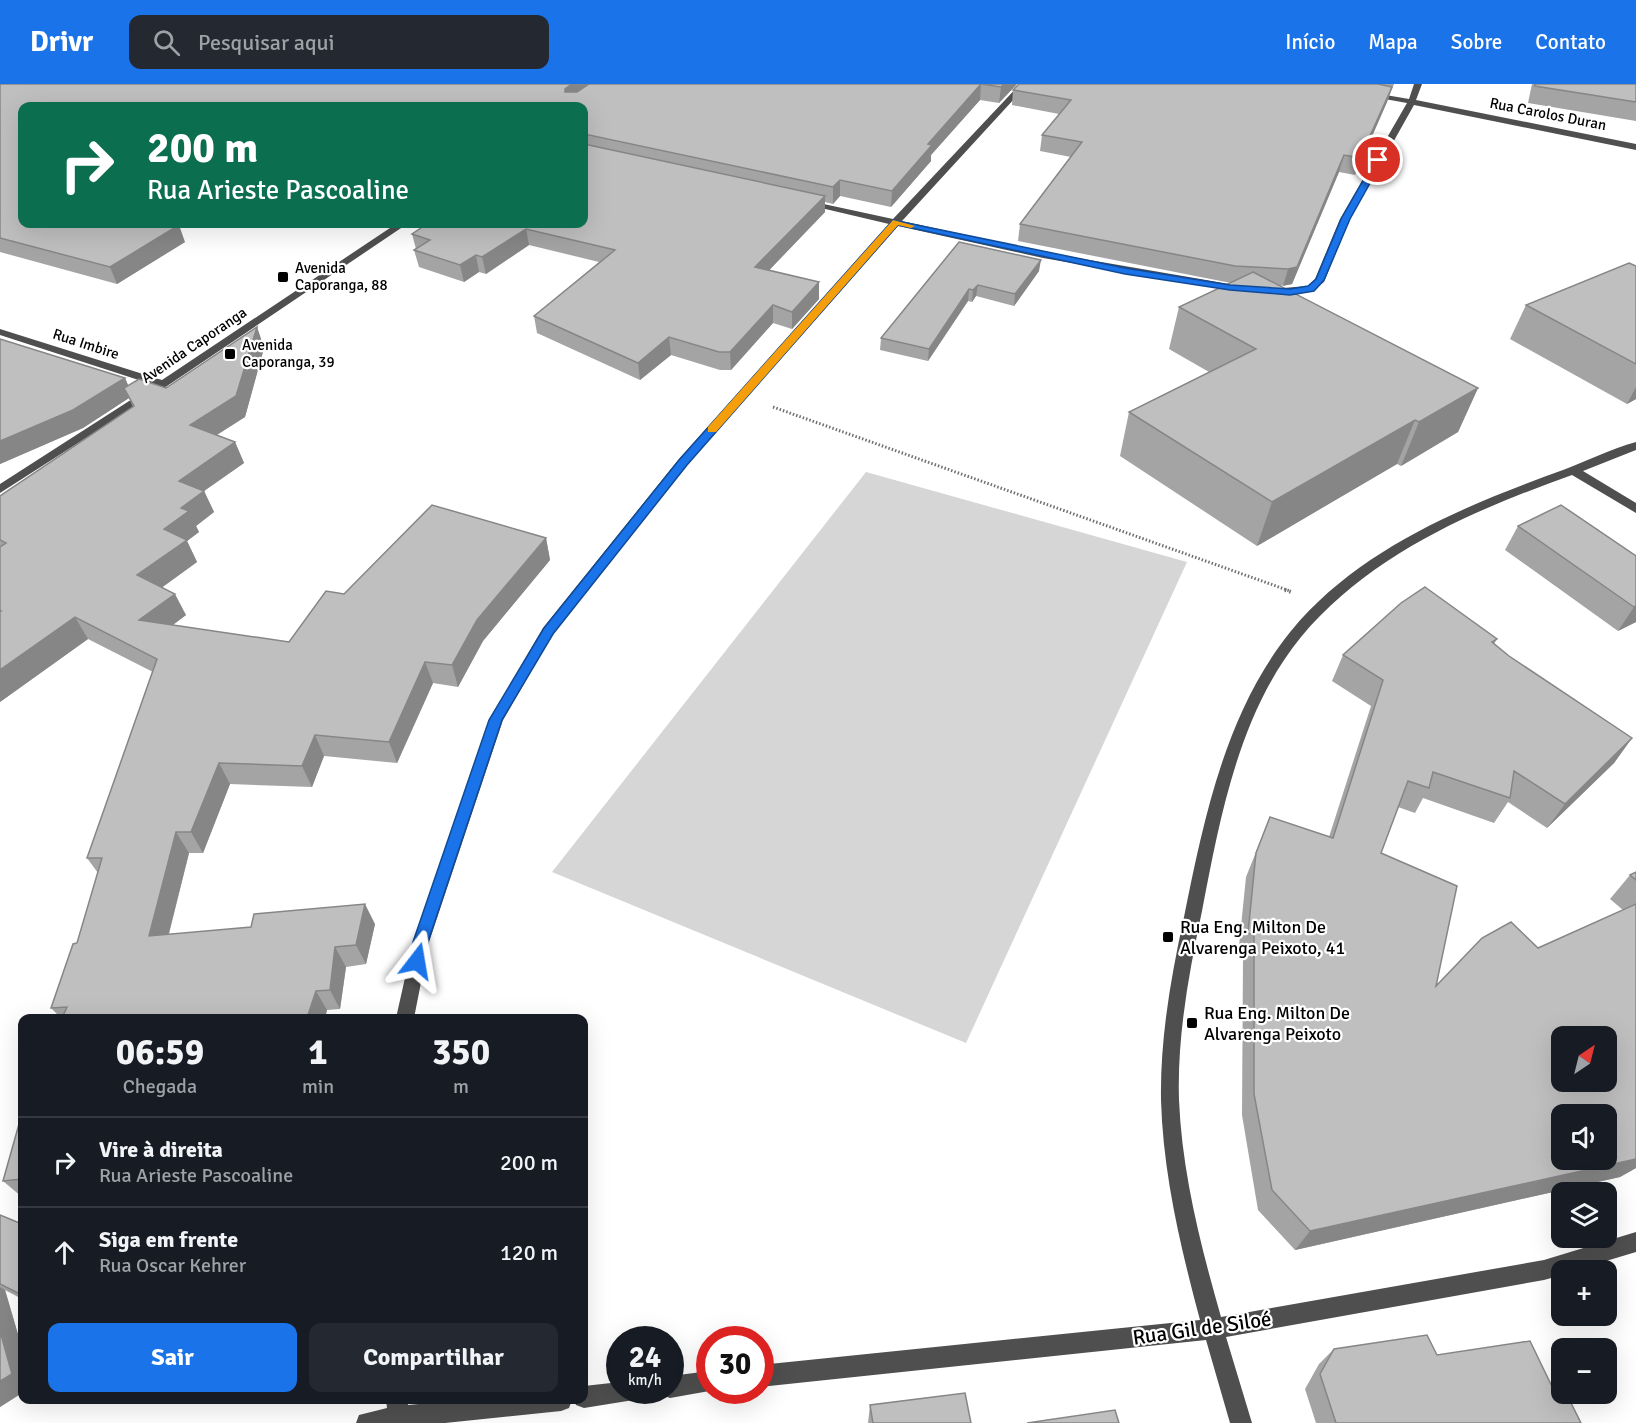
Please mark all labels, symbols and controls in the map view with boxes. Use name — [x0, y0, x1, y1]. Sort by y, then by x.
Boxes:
search box — [129, 15, 549, 69]
text: Drivr — [30, 25, 93, 59]
icon: search — [150, 26, 183, 59]
text: Pesquisar aqui — [198, 29, 335, 56]
text: Início — [1285, 29, 1335, 55]
text: Mapa — [1368, 29, 1418, 55]
text: Sobre — [1451, 29, 1502, 55]
text: Contato — [1535, 29, 1606, 55]
street label: Rua Carolos Duran — [1488, 94, 1608, 134]
text: 200 m — [147, 123, 258, 174]
icon: right — [48, 126, 126, 204]
pin — [1352, 134, 1403, 185]
icon: arrive — [1361, 143, 1394, 176]
text: Rua Arieste Pascoaline — [147, 174, 409, 207]
place label: Avenida Caporanga, 88 — [295, 259, 388, 294]
marker: Avenida Caporanga, 88 — [276, 270, 290, 284]
street label: Avenida Caporanga — [138, 303, 250, 387]
street label: Rua Imbire — [50, 325, 122, 363]
place label: Avenida Caporanga, 39 — [242, 336, 335, 371]
marker: Avenida Caporanga, 39 — [223, 347, 237, 361]
place label: Rua Eng. Milton De Alvarenga Peixoto, 41 — [1180, 916, 1345, 959]
position arrow — [385, 929, 449, 993]
marker: Rua Eng. Milton De Alvarenga Peixoto, 41 — [1161, 930, 1175, 944]
place label: Rua Eng. Milton De Alvarenga Peixoto — [1204, 1002, 1350, 1045]
marker: Rua Eng. Milton De Alvarenga Peixoto — [1185, 1016, 1199, 1030]
north arrow — [1551, 1026, 1617, 1092]
map controls — [1551, 1026, 1617, 1404]
text: 06:59 — [116, 1030, 204, 1075]
text: 1 — [308, 1030, 328, 1075]
text: 350 — [432, 1030, 490, 1075]
text: Chegada — [123, 1074, 197, 1099]
text: min — [302, 1074, 334, 1099]
text: m — [453, 1074, 469, 1099]
button: sound — [1551, 1104, 1617, 1170]
text: Vire à direita — [99, 1136, 223, 1163]
icon: right — [48, 1146, 81, 1179]
text: 200 m — [500, 1149, 558, 1176]
text: Rua Arieste Pascoaline — [99, 1163, 293, 1188]
button: layers — [1551, 1182, 1617, 1248]
text: Siga em frente — [99, 1226, 238, 1253]
icon: ahead — [48, 1236, 81, 1269]
text: 120 m — [500, 1239, 558, 1266]
text: Rua Oscar Kehrer — [99, 1253, 246, 1278]
button: + — [1551, 1260, 1617, 1326]
street label: Rua Gil de Siloé — [1131, 1305, 1273, 1351]
button: Sair — [48, 1323, 297, 1392]
button: Compartilhar — [309, 1323, 558, 1392]
speed limit sign: 30 — [696, 1326, 774, 1404]
button: − — [1551, 1338, 1617, 1404]
text: 24 — [629, 1339, 661, 1376]
text: km/h — [628, 1371, 662, 1389]

